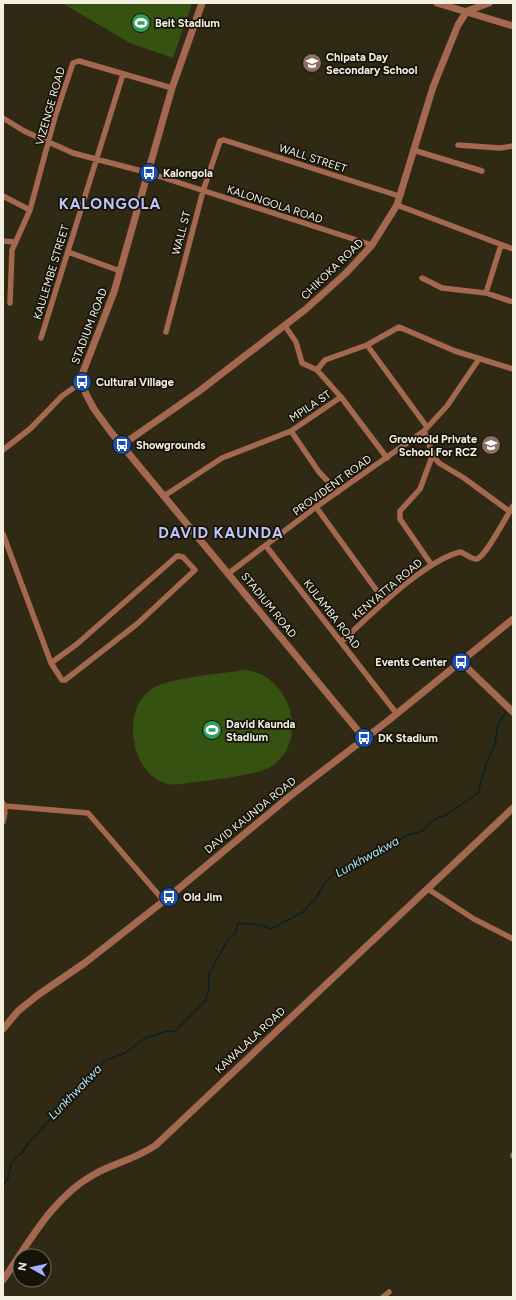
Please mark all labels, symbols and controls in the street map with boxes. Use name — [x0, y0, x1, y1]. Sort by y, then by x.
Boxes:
sports icon: Beit Stadium — [130, 12, 152, 34]
place label: Beit Stadium — [155, 17, 220, 30]
place label: Chipata Day Secondary School — [326, 51, 418, 77]
school or university icon: Chipata Day Secondary School — [301, 52, 323, 74]
street label: VIZENGE ROAD — [33, 65, 68, 147]
street label: WALL STREET — [277, 141, 348, 176]
bus stop icon: Kalongola — [138, 162, 160, 184]
place label: Kalongola — [163, 167, 213, 180]
street label: KALONGOLA ROAD — [225, 183, 325, 226]
district label: KALONGOLA — [59, 195, 161, 213]
street label: WALL ST — [169, 210, 194, 256]
street label: KAULEMBE STREET — [31, 223, 72, 321]
street label: CHIKOKA ROAD — [298, 236, 367, 302]
street label: STADIUM ROAD — [69, 286, 110, 366]
bus stop icon: Cultural Village — [71, 371, 93, 393]
place label: Cultural Village — [96, 376, 174, 389]
street label: MPILA ST — [287, 388, 334, 425]
place label: Growoold Private School For RCZ — [389, 433, 477, 459]
bus stop icon: Showgrounds — [111, 434, 133, 456]
school or university icon: Growoold Private School For RCZ — [480, 434, 502, 456]
place label: Showgrounds — [136, 439, 205, 452]
street label: PROVIDENT ROAD — [290, 452, 375, 518]
district label: DAVID KAUNDA — [158, 524, 284, 542]
street label: KENYATTA ROAD — [350, 556, 425, 623]
street label: STADIUM ROAD — [238, 570, 299, 641]
street label: KULAMBA ROAD — [301, 577, 363, 652]
bus stop icon: Events Center — [450, 651, 472, 673]
place label: Events Center — [375, 656, 448, 669]
place label: David Kaunda Stadium — [226, 718, 295, 744]
sports icon: David Kaunda Stadium — [201, 719, 223, 741]
bus stop icon: DK Stadium — [353, 727, 375, 749]
place label: DK Stadium — [378, 732, 438, 745]
street label: DAVID KAUNDA ROAD — [202, 774, 299, 856]
water label: Lunkhwakwa — [333, 834, 401, 880]
bus stop icon: Old Jim — [158, 886, 180, 908]
place label: Old Jim — [183, 891, 222, 904]
street label: KAWALALA ROAD — [213, 1004, 288, 1076]
water label: Lunkhwakwa — [45, 1062, 105, 1122]
north arrow — [12, 1248, 52, 1288]
text: N — [16, 1262, 30, 1272]

